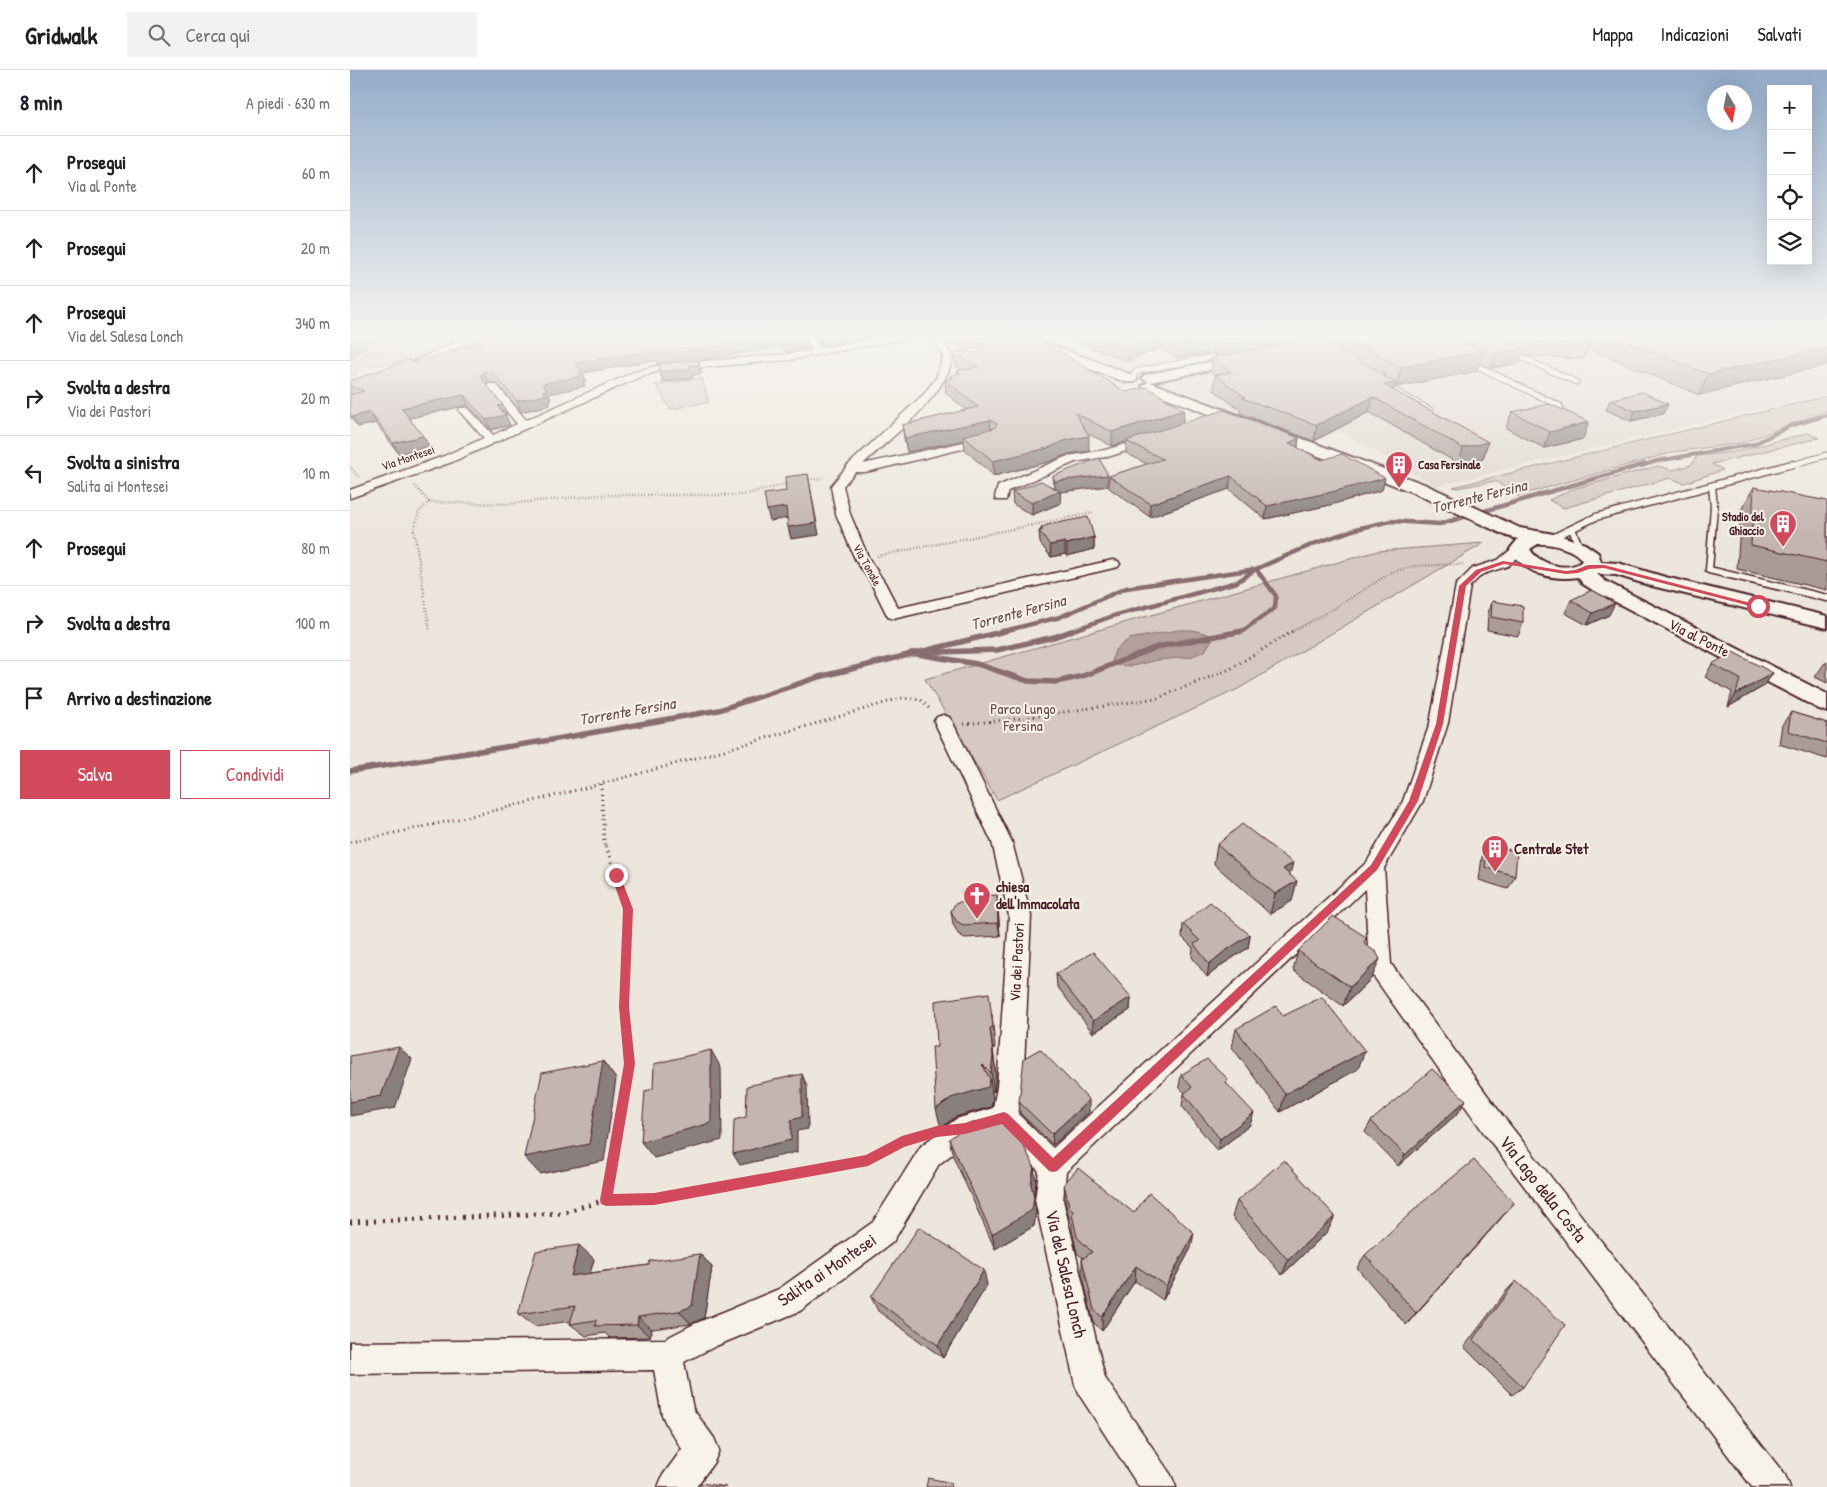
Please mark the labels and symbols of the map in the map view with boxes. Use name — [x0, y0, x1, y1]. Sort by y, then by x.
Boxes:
north arrow — [1707, 85, 1752, 130]
street label: Via Montesei — [379, 440, 437, 475]
building icon: Casa Fersinale — [1384, 450, 1414, 489]
place label: Casa Fersinale — [1418, 456, 1481, 473]
water label: Torrente Fersina — [1429, 473, 1530, 518]
place label: Stadio del Ghiaccio — [1722, 508, 1765, 539]
building icon: Stadio del Ghiaccio — [1768, 509, 1798, 548]
street label: Via Tonale — [849, 541, 886, 589]
water label: Torrente Fersina — [968, 588, 1069, 635]
route start — [1747, 595, 1770, 618]
street label: Via al Ponte — [1665, 613, 1733, 662]
water label: Torrente Fersina — [577, 691, 678, 730]
park label: Parco Lungo Fersina — [990, 698, 1056, 736]
building icon: Centrale Stet — [1480, 834, 1510, 873]
place label: Centrale Stet — [1514, 838, 1589, 859]
route end — [605, 864, 628, 887]
place label: chiesa dell'Immacolata — [996, 876, 1079, 914]
church icon: chiesa dell'Immacolata — [962, 881, 992, 920]
street label: Via dei Pastori — [1004, 922, 1029, 1002]
street label: Via Lago della Costa — [1494, 1130, 1593, 1247]
street label: Via del Salesa Lonch — [1040, 1208, 1093, 1341]
street label: Salita ai Montesei — [772, 1227, 881, 1312]

